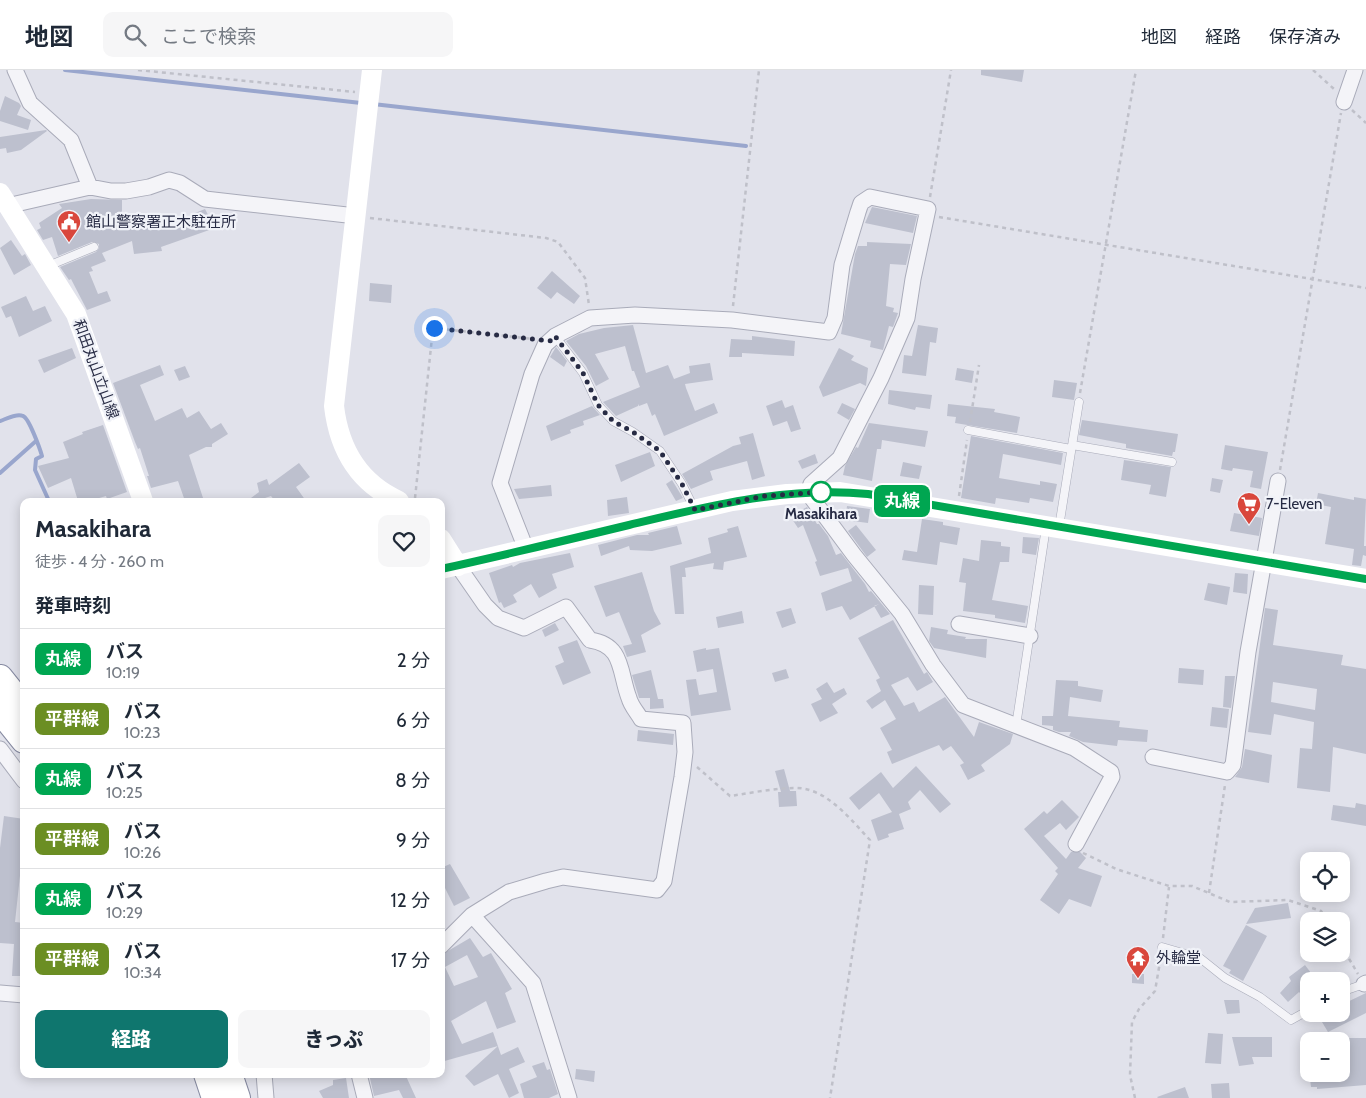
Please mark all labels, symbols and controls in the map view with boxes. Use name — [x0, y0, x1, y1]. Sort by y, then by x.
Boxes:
search box — [103, 12, 453, 57]
icon: search — [121, 21, 149, 49]
text: 地図 — [25, 22, 73, 51]
text: ここで検索 — [161, 25, 256, 48]
text: 地図 — [1141, 26, 1177, 48]
text: 経路 — [1205, 26, 1241, 48]
text: 保存済み — [1269, 26, 1341, 48]
public building icon: 館山警察署正木駐在所 — [56, 209, 82, 243]
place label: 館山警察署正木駐在所 — [86, 213, 236, 231]
your location — [422, 316, 447, 341]
street label: 和田丸山立山線 — [70, 317, 122, 421]
marker: Masakihara — [810, 481, 832, 503]
line badge: 丸線 — [880, 485, 924, 517]
text: 丸線 — [884, 490, 920, 512]
supermarket icon: 7-Eleven — [1236, 491, 1262, 525]
place label: 7-Eleven — [1266, 495, 1322, 513]
place label: Masakihara — [785, 505, 858, 523]
text: Masakihara — [35, 514, 151, 543]
button: heart — [378, 515, 430, 567]
text: 徒歩 · 4 分 · 260 m — [35, 552, 164, 571]
text: 発車時刻 — [35, 594, 111, 617]
text: バス — [106, 640, 144, 663]
text: 丸線 — [45, 648, 81, 670]
text: 2 分 — [397, 649, 430, 672]
text: 10:19 — [106, 663, 140, 682]
text: バス — [124, 700, 162, 723]
text: 平群線 — [45, 708, 99, 730]
text: 6 分 — [396, 709, 430, 732]
text: 10:23 — [124, 723, 161, 742]
text: バス — [106, 760, 144, 783]
text: 丸線 — [45, 768, 81, 790]
text: 8 分 — [395, 769, 430, 792]
text: 10:25 — [106, 783, 143, 802]
text: バス — [124, 820, 162, 843]
text: 平群線 — [45, 828, 99, 850]
text: 9 分 — [396, 829, 430, 852]
text: 10:26 — [124, 843, 161, 862]
map controls — [1300, 852, 1350, 1082]
button: locate — [1300, 852, 1350, 902]
text: バス — [106, 880, 144, 903]
text: 丸線 — [45, 888, 81, 910]
text: 12 分 — [391, 889, 430, 912]
text: 10:29 — [106, 903, 143, 922]
button: layers — [1300, 912, 1350, 962]
text: バス — [124, 940, 162, 963]
temple icon: 外輪堂 — [1125, 945, 1151, 979]
text: 平群線 — [45, 948, 99, 970]
text: 17 分 — [391, 949, 430, 972]
place label: 外輪堂 — [1156, 949, 1201, 967]
text: 10:34 — [124, 963, 162, 982]
button: + — [1300, 972, 1350, 1022]
button: 経路 — [35, 1010, 228, 1068]
button: きっぷ — [238, 1010, 430, 1068]
button: − — [1300, 1032, 1350, 1082]

